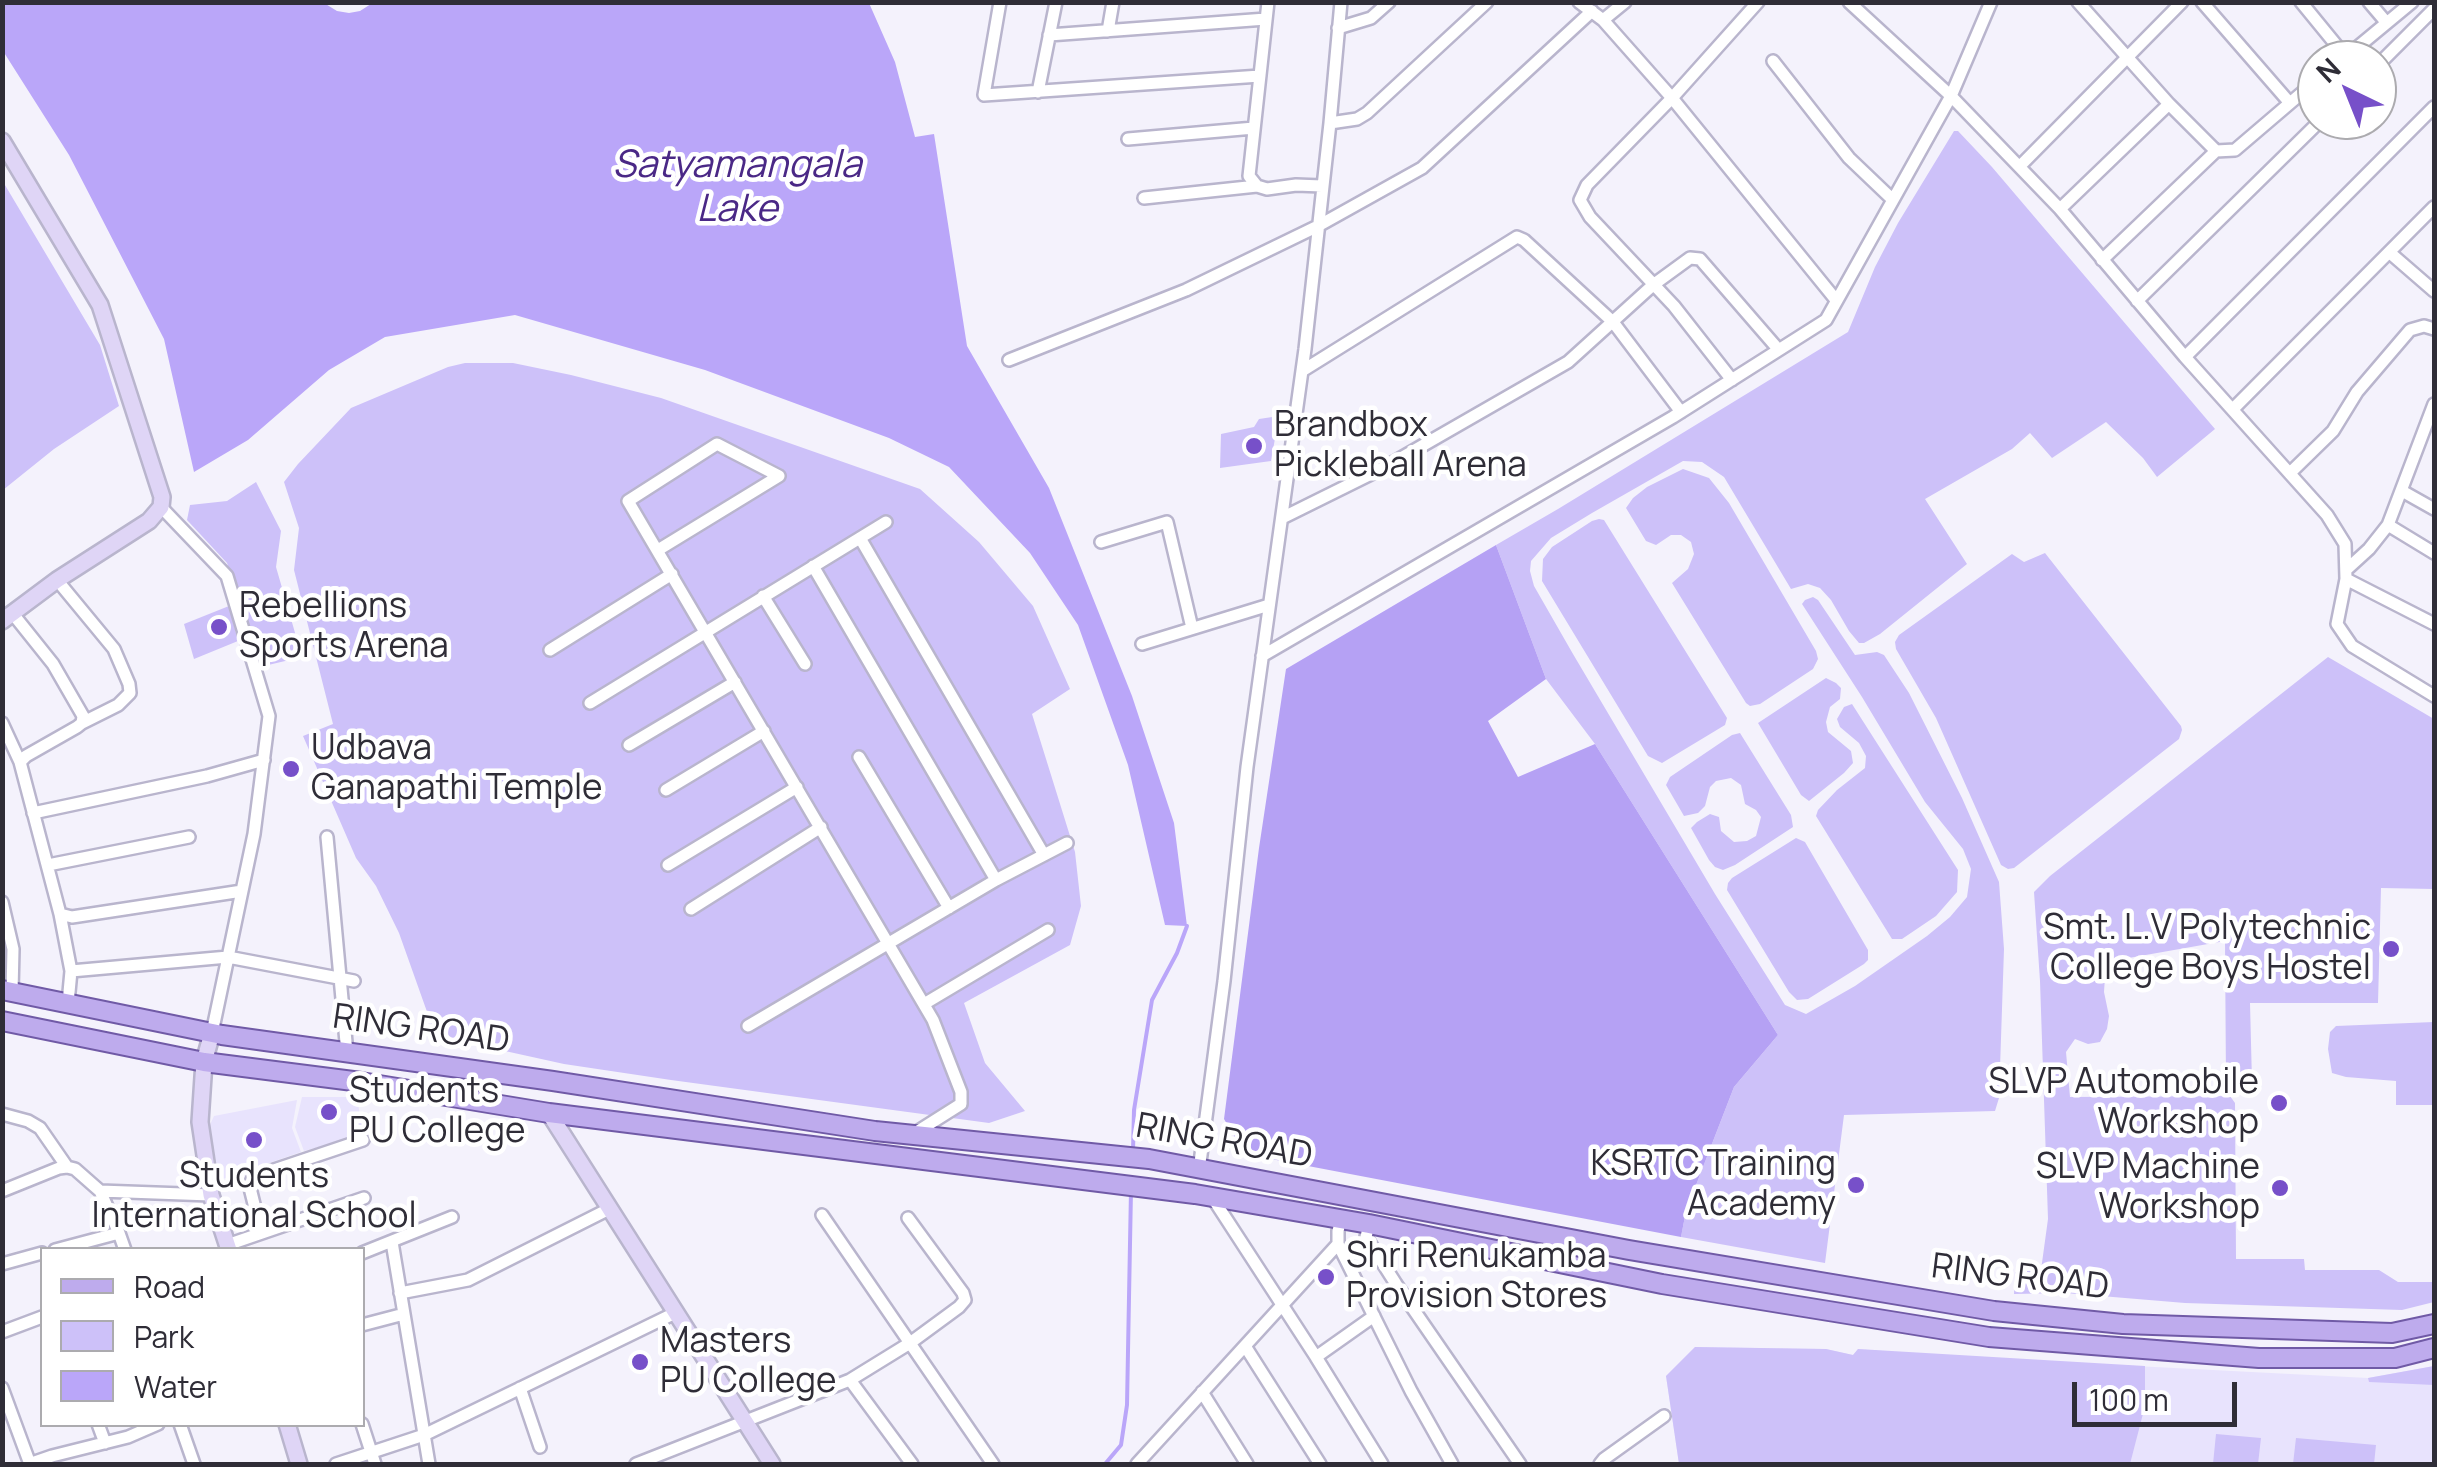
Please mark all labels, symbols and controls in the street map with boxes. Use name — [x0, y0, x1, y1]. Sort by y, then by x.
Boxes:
north arrow — [2297, 40, 2397, 140]
text: N — [2308, 49, 2348, 90]
water label: Satyamangala Lake — [612, 143, 862, 232]
place label: Brandbox Pickleball Arena — [1274, 405, 1527, 487]
marker: Brandbox Pickleball Arena — [1243, 435, 1265, 457]
place label: Rebellions Sports Arena — [239, 586, 449, 668]
marker: Rebellions Sports Arena — [208, 616, 230, 638]
place label: Udbava Ganapathi Temple — [311, 728, 603, 810]
marker: Udbava Ganapathi Temple — [280, 758, 302, 780]
place label: Smt. L.V Polytechnic College Boys Hostel — [2043, 908, 2371, 990]
marker: Smt. L.V Polytechnic College Boys Hostel — [2380, 938, 2402, 960]
street label: RING ROAD — [330, 997, 512, 1063]
place label: SLVP Automobile Workshop — [1988, 1062, 2259, 1144]
place label: Students PU College — [349, 1071, 525, 1153]
marker: SLVP Automobile Workshop — [2268, 1092, 2290, 1114]
marker: Students PU College — [318, 1101, 340, 1123]
street label: RING ROAD — [1133, 1106, 1315, 1178]
marker: Students International School — [243, 1129, 265, 1151]
place label: KSRTC Training Academy — [1591, 1144, 1836, 1226]
place label: SLVP Machine Workshop — [2036, 1147, 2260, 1229]
place label: Students International School — [91, 1156, 417, 1238]
marker: KSRTC Training Academy — [1845, 1174, 1867, 1196]
marker: SLVP Machine Workshop — [2269, 1177, 2291, 1199]
place label: Shri Renukamba Provision Stores — [1346, 1236, 1607, 1318]
street label: RING ROAD — [1929, 1246, 2111, 1310]
legend — [40, 1247, 365, 1427]
text: Road — [134, 1266, 205, 1307]
marker: Shri Renukamba Provision Stores — [1315, 1266, 1337, 1288]
text: Park — [134, 1316, 194, 1357]
place label: Masters PU College — [660, 1321, 836, 1403]
marker: Masters PU College — [629, 1351, 651, 1373]
scale bar — [2077, 1362, 2242, 1424]
text: Water — [134, 1366, 217, 1407]
text: 100 m — [2089, 1379, 2169, 1420]

